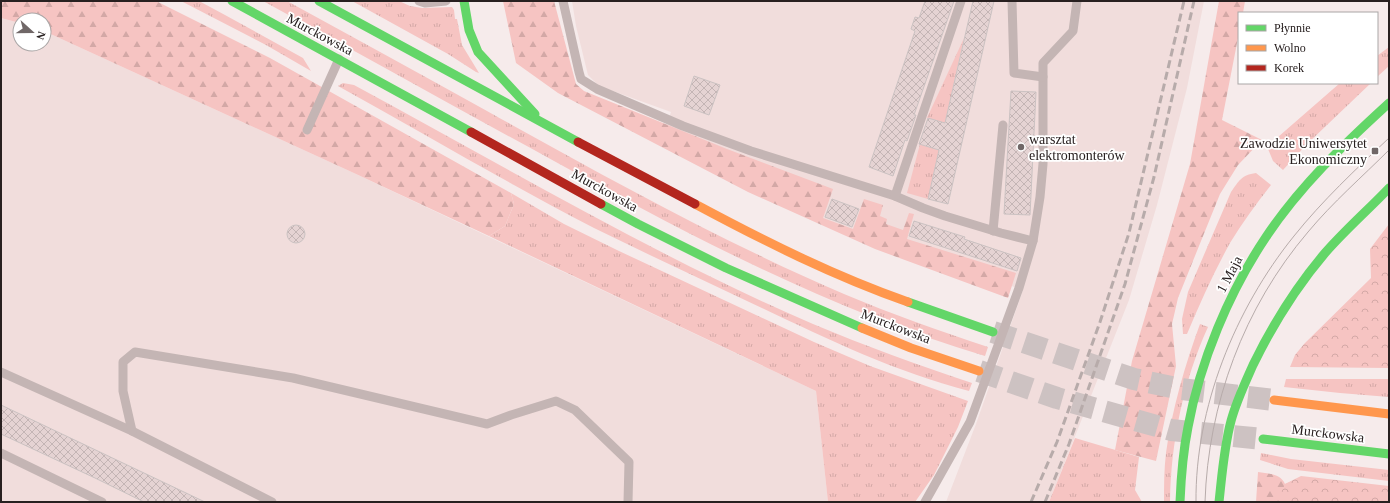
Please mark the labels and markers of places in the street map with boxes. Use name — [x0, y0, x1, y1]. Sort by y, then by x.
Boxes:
place label: warsztat elektromonterów — [1029, 132, 1126, 163]
place label: Zawodzie Uniwersytet Ekonomiczny — [1240, 136, 1367, 167]
marker: warsztat elektromonterów — [1016, 142, 1026, 152]
marker: Zawodzie Uniwersytet Ekonomiczny — [1370, 146, 1380, 156]

